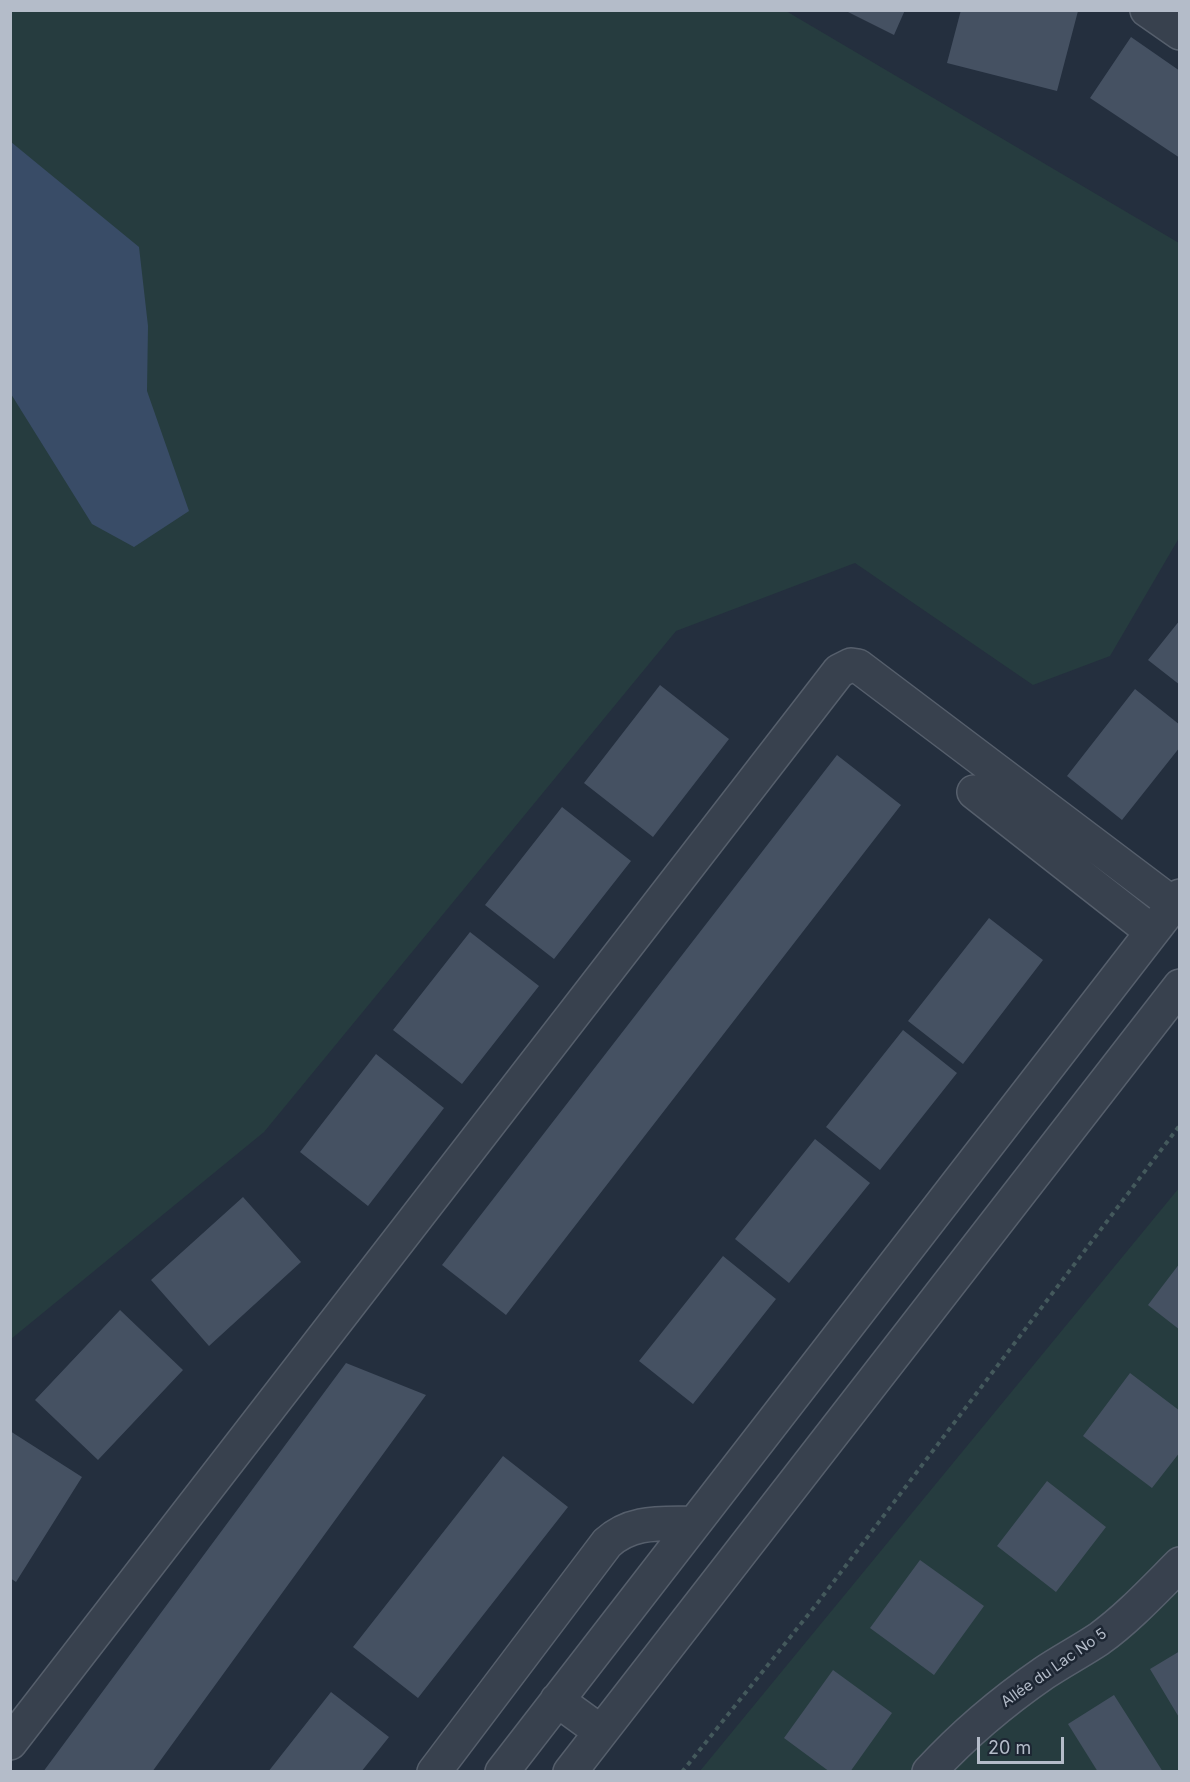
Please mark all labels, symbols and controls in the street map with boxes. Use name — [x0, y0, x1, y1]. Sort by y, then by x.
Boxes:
street label: Allée du Lac No 5 — [998, 1625, 1110, 1711]
scale bar — [980, 1725, 1067, 1763]
text: 20 m — [988, 1737, 1031, 1758]

